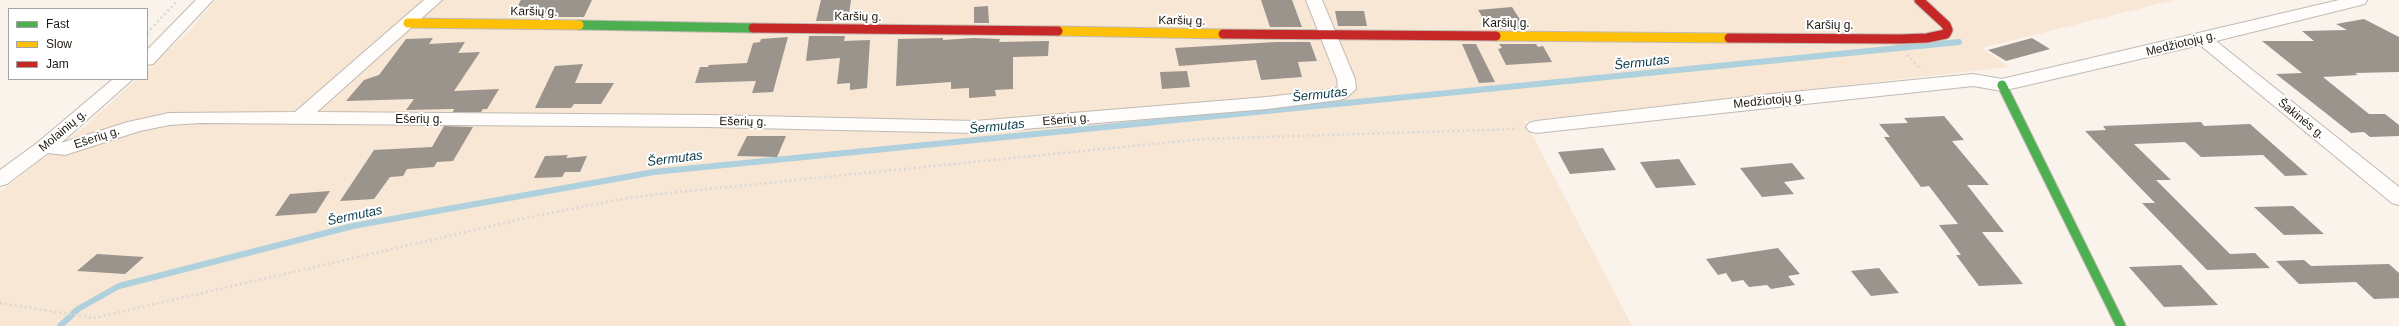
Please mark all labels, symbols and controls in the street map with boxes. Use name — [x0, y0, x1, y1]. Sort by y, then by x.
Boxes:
street label: Karšių g. — [510, 4, 558, 20]
legend — [8, 8, 148, 80]
street label: Karšių g. — [834, 9, 882, 25]
street label: Karšių g. — [1158, 13, 1206, 29]
text: Fast — [46, 17, 69, 31]
street label: Karšių g. — [1482, 17, 1530, 31]
street label: Karšių g. — [1806, 19, 1854, 33]
street label: Medžiotojų g. — [2145, 28, 2217, 60]
text: Slow — [46, 37, 72, 51]
water label: Šermutas — [1614, 52, 1670, 74]
text: Jam — [46, 57, 69, 71]
water label: Šermutas — [1292, 84, 1348, 106]
street label: Medžiotojų g. — [1733, 90, 1805, 112]
street label: Šakinės g. — [2275, 96, 2327, 142]
street label: Molainių g. — [36, 107, 90, 155]
street label: Ešerių g. — [1042, 111, 1090, 129]
street label: Ešerių g. — [395, 113, 443, 127]
street label: Ešerių g. — [719, 114, 767, 130]
water label: Šermutas — [969, 116, 1025, 138]
street label: Ešerių g. — [72, 124, 122, 152]
water label: Šermutas — [646, 148, 704, 170]
water label: Šermutas — [326, 203, 384, 229]

